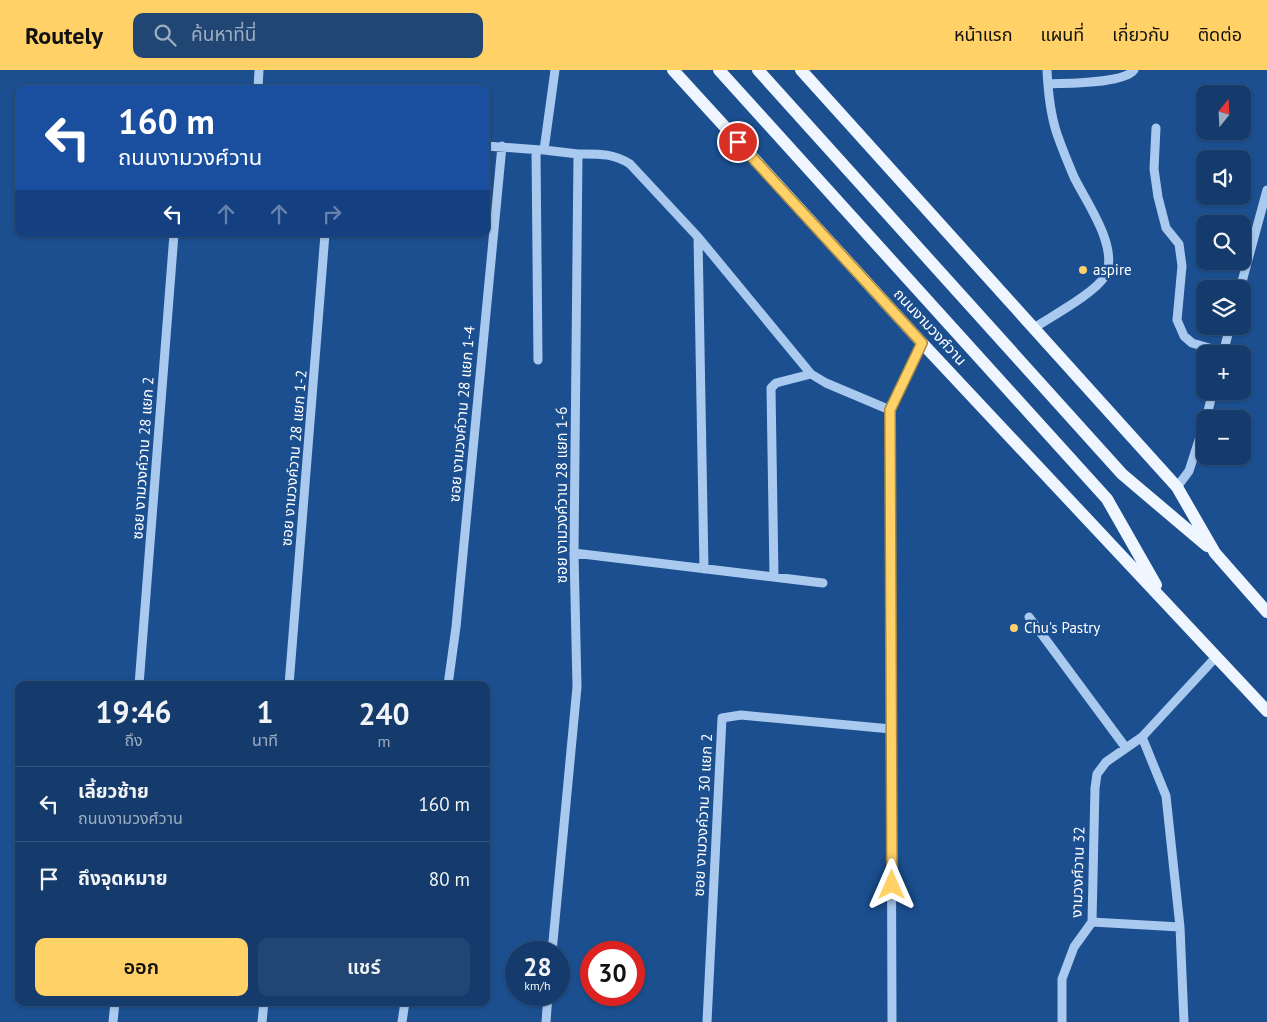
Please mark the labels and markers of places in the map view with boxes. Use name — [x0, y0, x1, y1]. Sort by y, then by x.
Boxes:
pin — [717, 121, 759, 163]
place label: aspire — [1093, 260, 1132, 279]
marker: aspire — [1077, 264, 1089, 276]
place label: Chu's Pastry — [1024, 618, 1100, 637]
marker: Chu's Pastry — [1008, 622, 1020, 634]

